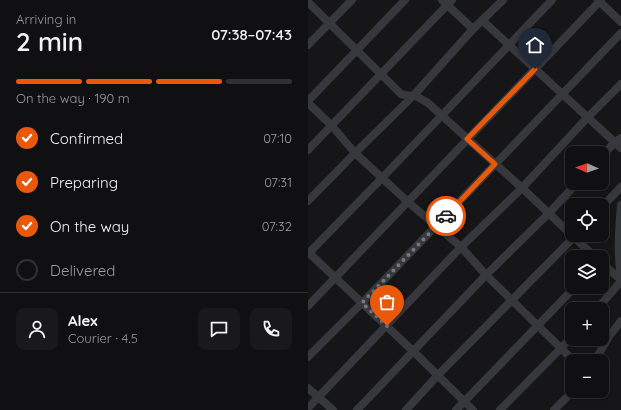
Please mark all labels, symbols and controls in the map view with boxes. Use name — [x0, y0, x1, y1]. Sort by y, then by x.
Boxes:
text: Arriving in — [16, 11, 76, 27]
text: 2 min — [16, 25, 83, 58]
text: 07:38–07:43 — [211, 25, 292, 44]
pin — [518, 28, 552, 69]
icon: home — [524, 34, 546, 56]
text: On the way · 190 m — [16, 90, 130, 106]
icon: check — [16, 127, 38, 149]
text: Confirmed — [50, 129, 123, 148]
text: 07:10 — [263, 130, 292, 146]
north arrow — [565, 146, 609, 190]
map controls — [565, 146, 609, 398]
icon: check — [16, 171, 38, 193]
text: Preparing — [50, 173, 118, 192]
text: 07:31 — [264, 174, 292, 190]
courier — [426, 196, 466, 236]
button: locate — [565, 198, 609, 242]
icon: car — [435, 205, 457, 227]
icon: check — [16, 215, 38, 237]
text: On the way — [50, 217, 129, 236]
text: 07:32 — [262, 218, 292, 234]
button: layers — [565, 250, 609, 294]
text: Delivered — [50, 261, 115, 280]
pin — [370, 285, 404, 326]
icon: bag — [376, 291, 398, 313]
button: + — [565, 302, 609, 346]
button: person — [16, 308, 58, 350]
button: chat — [198, 308, 240, 350]
button: phone — [250, 308, 292, 350]
text: Alex — [68, 311, 98, 330]
text: Courier · 4.5 — [68, 330, 138, 346]
button: − — [565, 354, 609, 398]

